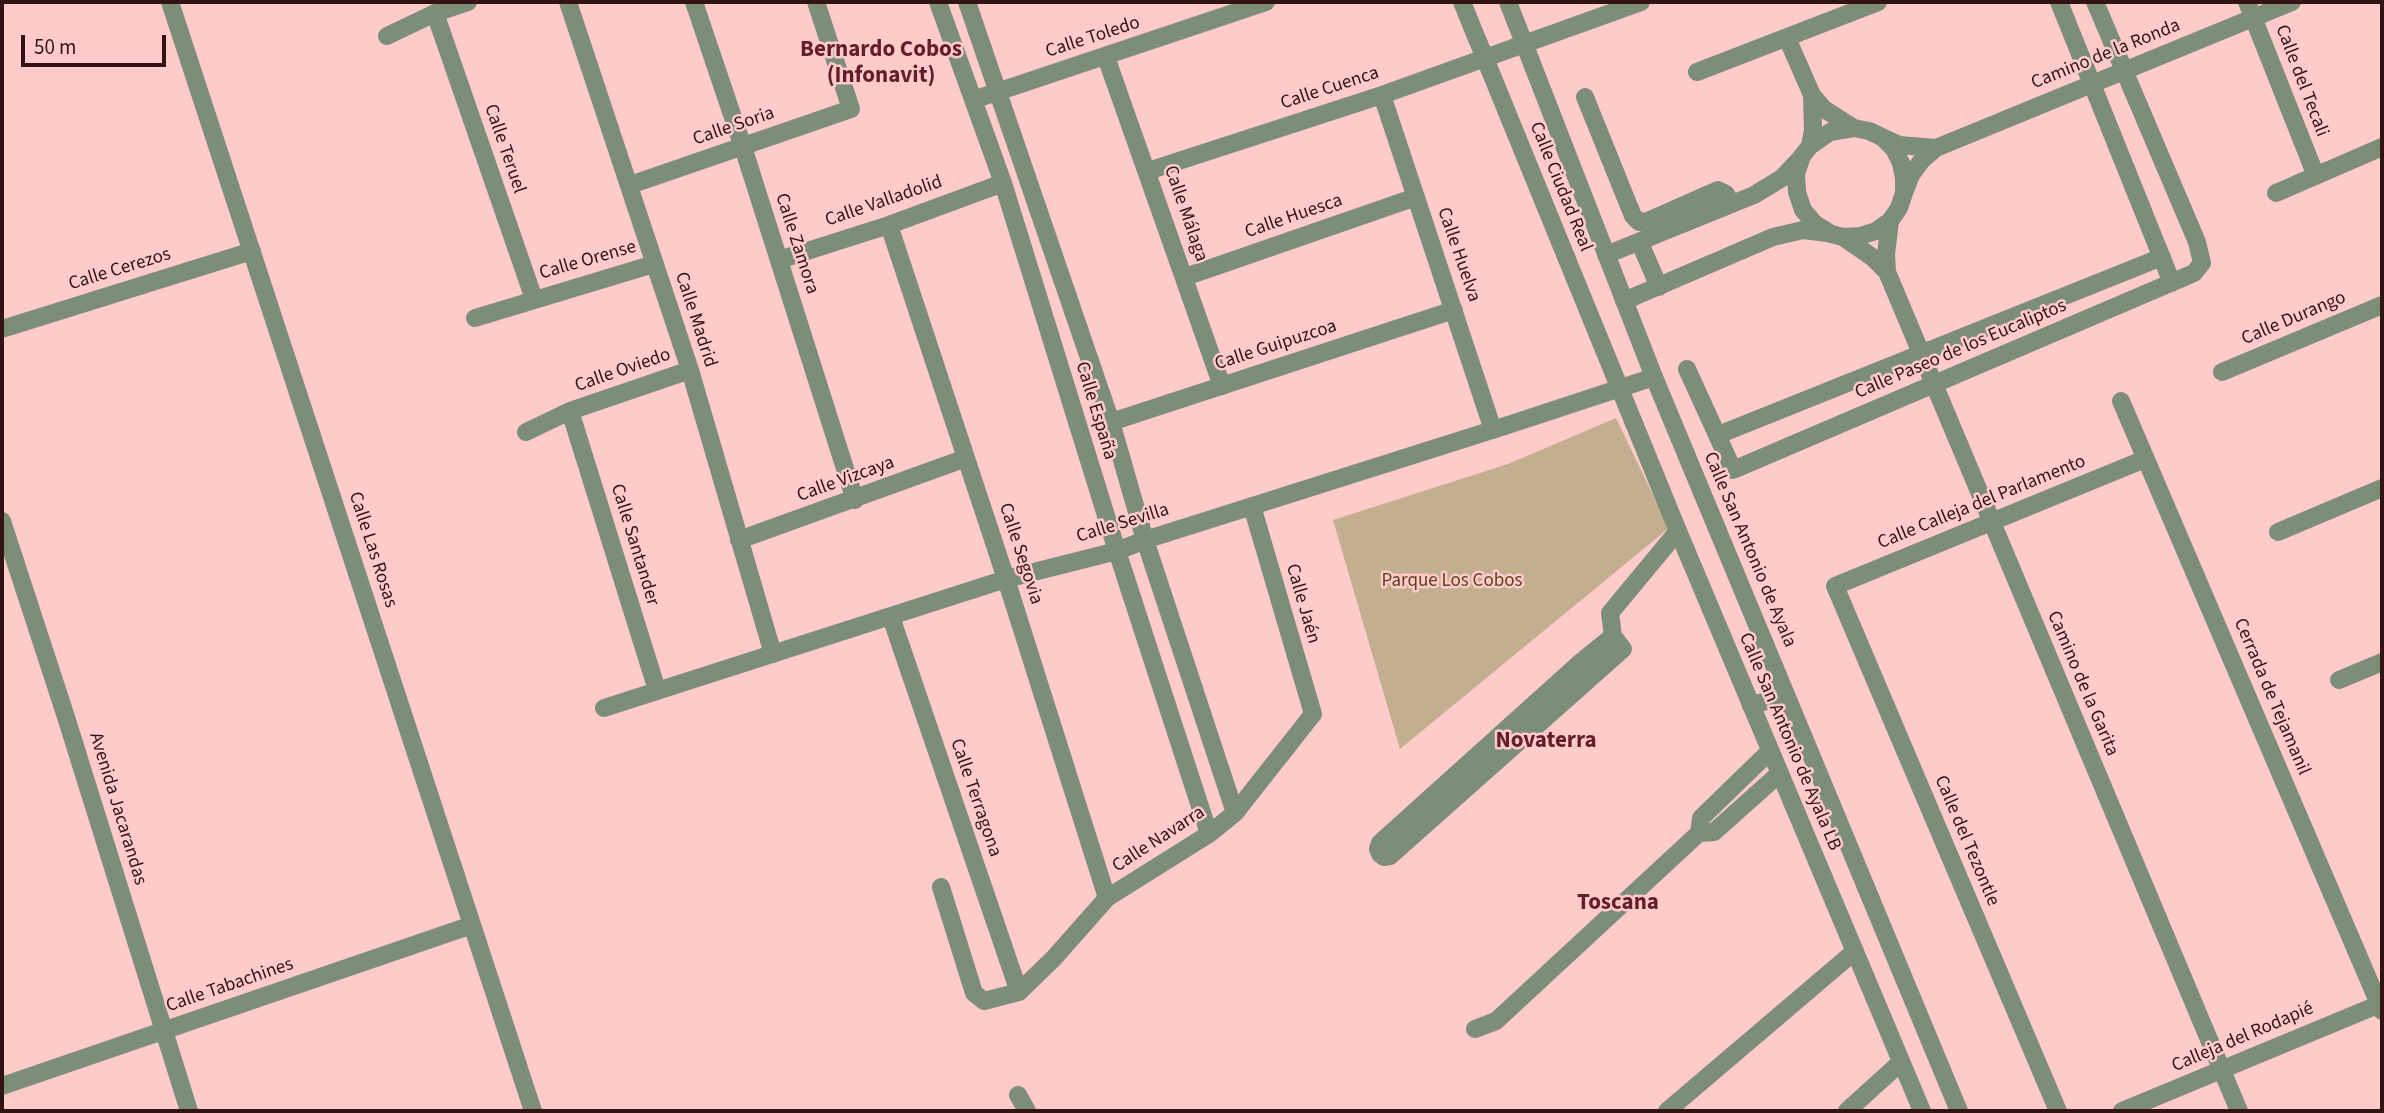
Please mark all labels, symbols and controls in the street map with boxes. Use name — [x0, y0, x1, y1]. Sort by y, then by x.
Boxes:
street label: Calle Toledo — [1043, 12, 1143, 64]
street label: Camino de la Ronda — [2028, 15, 2184, 95]
scale bar — [24, 21, 170, 65]
street label: Calle del Tecali — [2269, 22, 2333, 140]
text: 50 m — [34, 32, 76, 62]
district label: Bernardo Cobos (Infonavit) — [800, 37, 962, 91]
street label: Calle Cuenca — [1278, 62, 1382, 116]
street label: Calle Teruel — [478, 101, 530, 197]
street label: Calle Soria — [690, 102, 778, 152]
street label: Calle Ciudad Real — [1524, 119, 1596, 255]
street label: Calle Málaga — [1158, 163, 1212, 265]
street label: Calle Valladolid — [822, 171, 946, 233]
street label: Calle Huesca — [1242, 190, 1346, 244]
street label: Calle Zamora — [769, 191, 823, 297]
street label: Calle Huelva — [1431, 205, 1485, 305]
street label: Calle Orense — [537, 236, 639, 286]
street label: Calle Cerezos — [66, 244, 174, 296]
street label: Calle Madrid — [669, 269, 721, 371]
street label: Calle Durango — [2238, 287, 2350, 351]
street label: Calle Paseo de los Eucaliptos — [1852, 295, 2070, 405]
street label: Calle Guipuzcoa — [1212, 316, 1340, 376]
street label: Calle Oviedo — [572, 344, 674, 398]
street label: Calle España — [1069, 359, 1121, 463]
street label: Calle San Antonio de Ayala — [1697, 449, 1801, 651]
street label: Calle Calleja del Parlamento — [1875, 451, 2089, 555]
street label: Calle Vizcaya — [794, 452, 898, 508]
street label: Calle Santander — [605, 481, 663, 609]
street label: Calle Las Rosas — [343, 489, 401, 611]
street label: Calle Sevilla — [1074, 499, 1172, 549]
street label: Calle Segovia — [993, 500, 1047, 608]
street label: Calle Jaén — [1280, 562, 1324, 646]
park label: Parque Los Cobos — [1382, 571, 1522, 593]
street label: Camino de la Garita — [2041, 608, 2123, 760]
street label: Cerrada de Tejamanil — [2228, 615, 2314, 779]
street label: Calle San Antonio de Ayala LB — [1733, 630, 1845, 854]
district label: Novaterra — [1495, 728, 1597, 756]
street label: Avenida Jacarandas — [83, 730, 151, 888]
street label: Calle Terragona — [944, 736, 1006, 860]
street label: Calle del Tezontle — [1928, 772, 2004, 910]
street label: Calle Navarra — [1109, 802, 1209, 878]
district label: Toscana — [1577, 890, 1659, 918]
street label: Calle Tabachines — [163, 954, 297, 1018]
street label: Calleja del Rodapié — [2169, 998, 2317, 1078]

